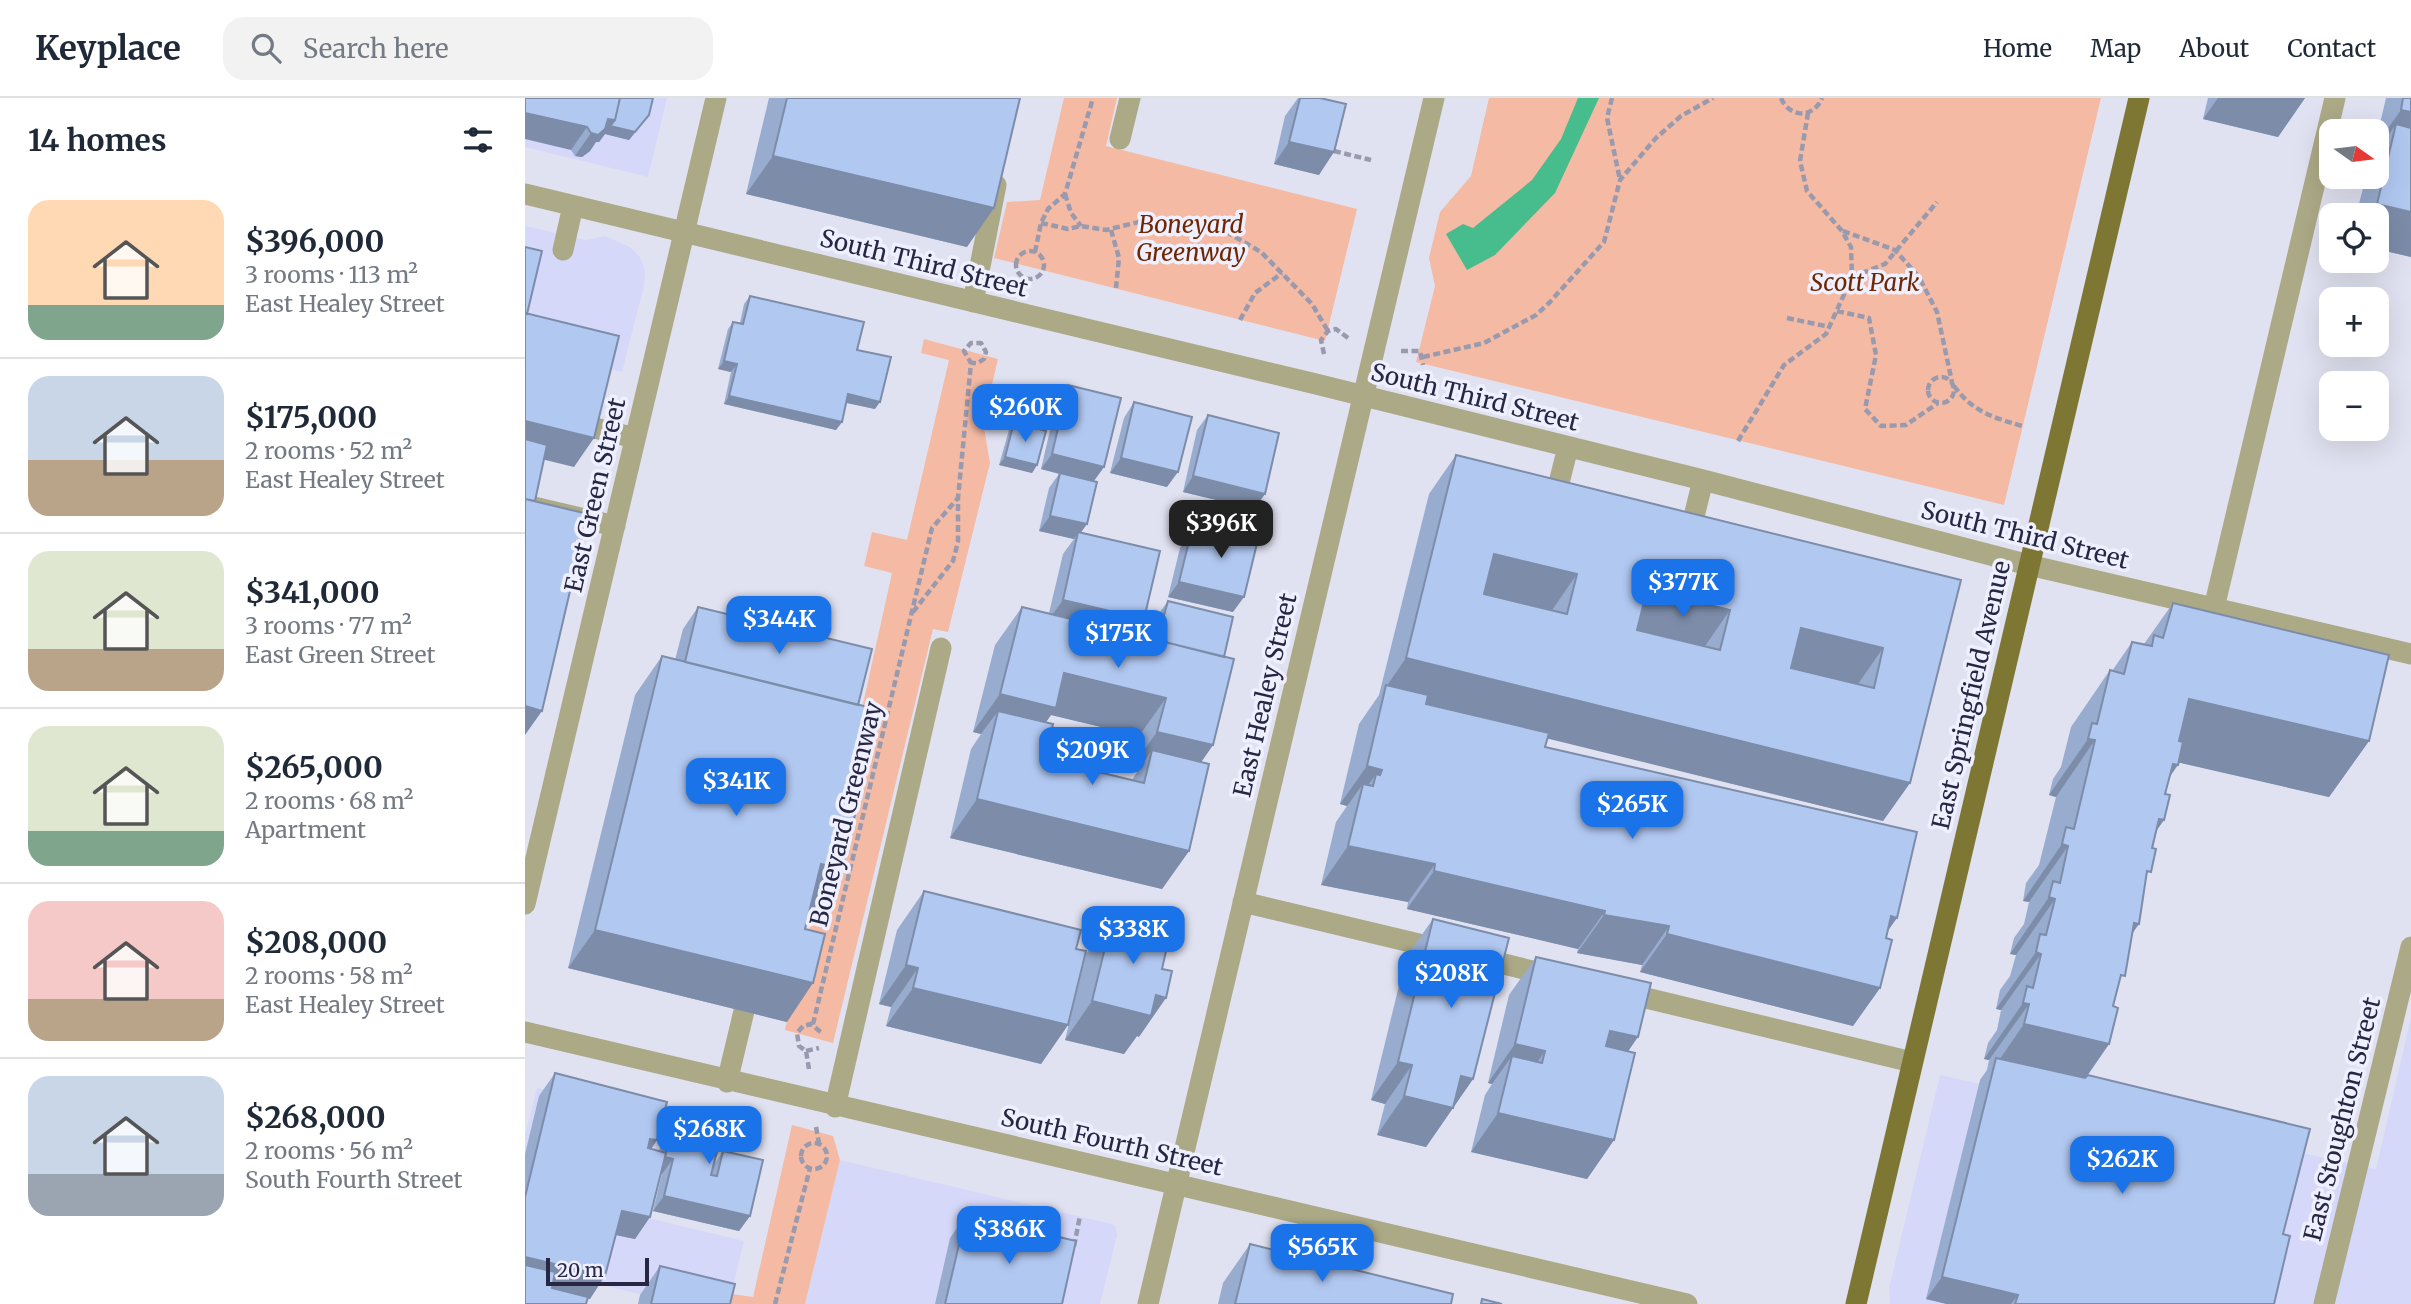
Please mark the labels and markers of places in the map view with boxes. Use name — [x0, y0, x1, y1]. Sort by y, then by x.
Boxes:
pin: $260K — [976, 384, 1074, 444]
pin: $396K — [1172, 500, 1270, 560]
pin: $377K — [1634, 560, 1732, 619]
pin: $344K — [730, 596, 828, 656]
pin: $175K — [1069, 610, 1167, 670]
pin: $209K — [1043, 728, 1141, 787]
pin: $341K — [687, 758, 785, 818]
pin: $265K — [1583, 782, 1681, 841]
pin: $338K — [1084, 906, 1182, 966]
pin: $208K — [1402, 950, 1500, 1010]
pin: $268K — [660, 1107, 758, 1166]
pin: $262K — [2073, 1136, 2171, 1196]
pin: $386K — [960, 1206, 1058, 1266]
pin: $565K — [1273, 1224, 1371, 1284]

